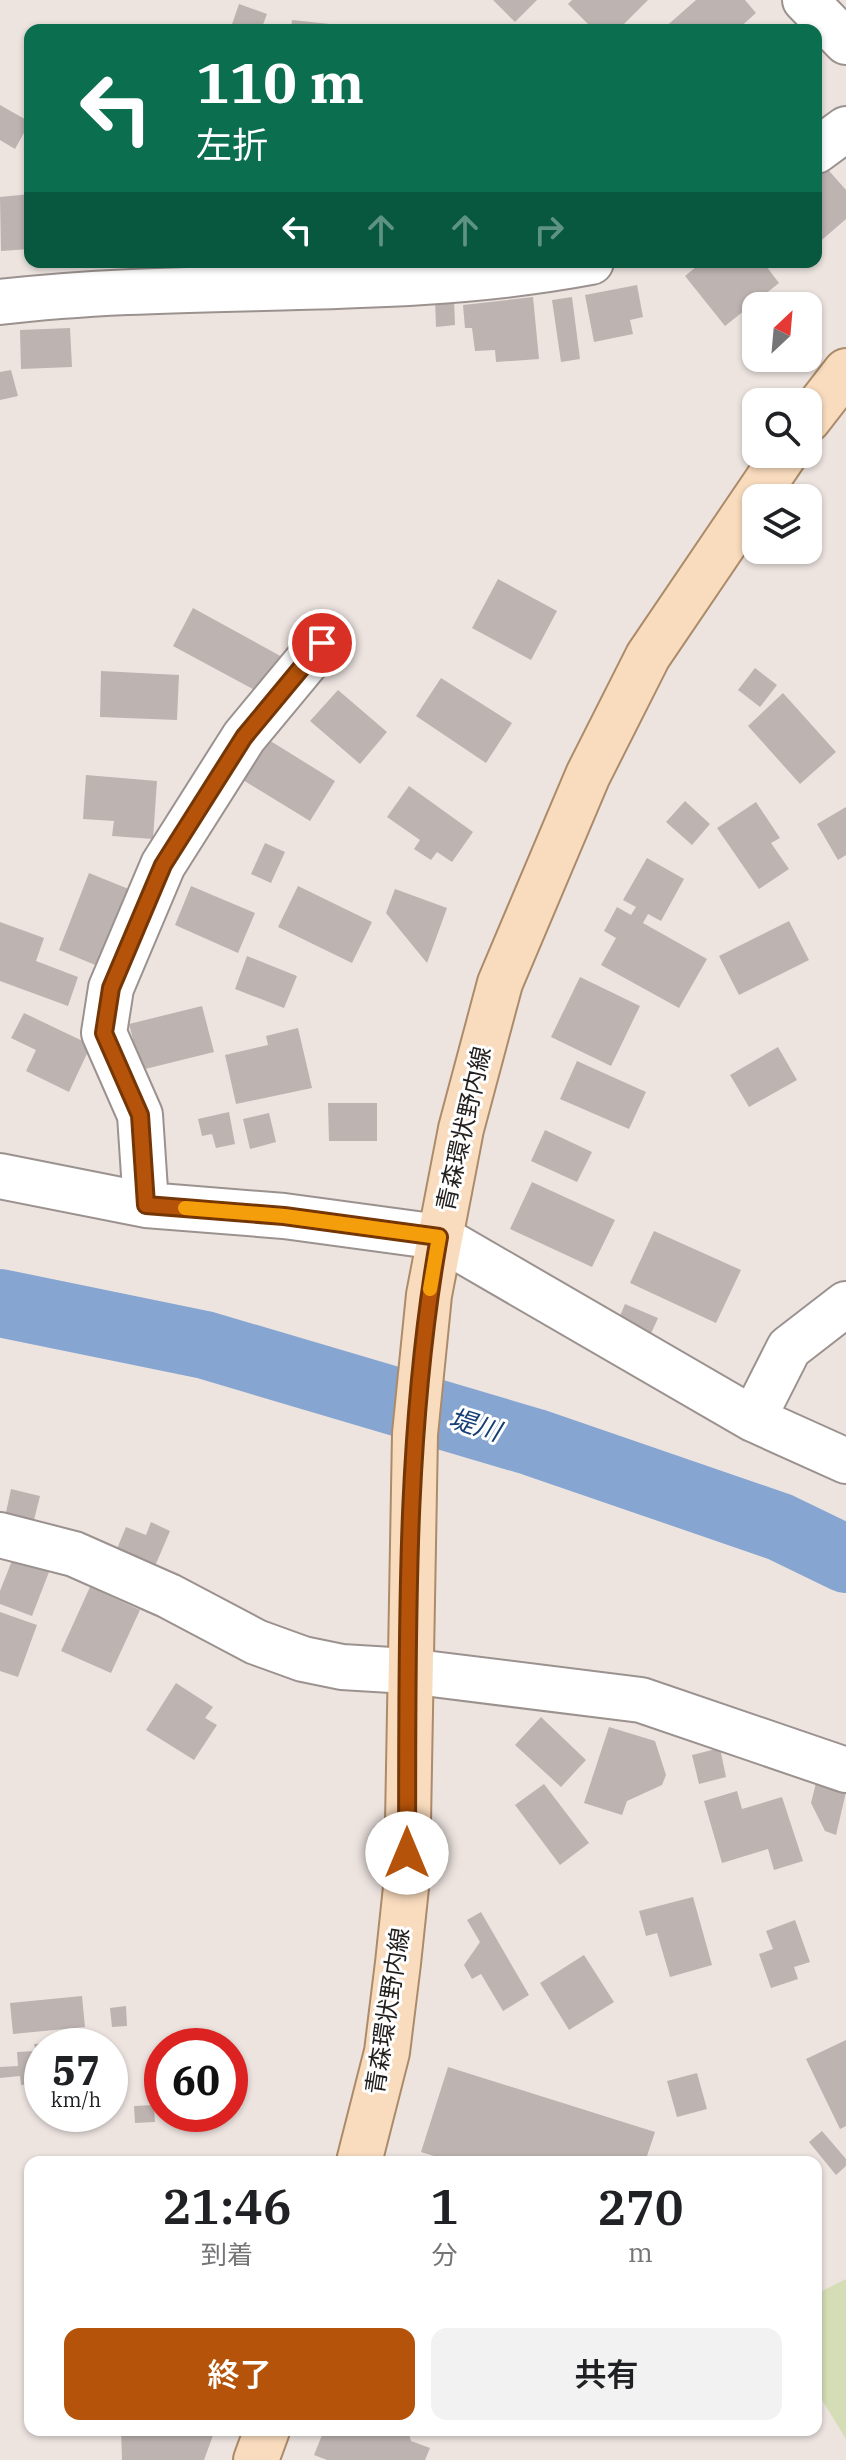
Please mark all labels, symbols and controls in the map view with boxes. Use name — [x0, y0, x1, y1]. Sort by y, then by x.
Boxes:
text: 110 m — [196, 46, 364, 118]
icon: left — [64, 56, 168, 160]
text: 左折 — [196, 121, 268, 168]
icon: left — [275, 208, 319, 252]
icon: ahead — [359, 208, 403, 252]
icon: ahead — [443, 208, 487, 252]
icon: right — [527, 208, 571, 252]
north arrow — [742, 292, 822, 372]
map controls — [742, 292, 822, 564]
button: search — [742, 388, 822, 468]
button: layers — [742, 484, 822, 564]
pin — [288, 609, 356, 677]
icon: arrive — [300, 621, 344, 665]
street label: 青森環状野内線 — [429, 1043, 498, 1214]
water label: 堤川 — [445, 1400, 508, 1449]
position arrow — [365, 1811, 449, 1895]
street label: 青森環状野内線 — [358, 1925, 416, 2096]
speed limit sign: 60 — [144, 2028, 248, 2132]
text: 57 — [52, 2044, 100, 2096]
text: km/h — [51, 2086, 101, 2113]
text: 21:46 — [162, 2175, 292, 2237]
text: 1 — [430, 2175, 459, 2237]
text: 270 — [597, 2176, 684, 2238]
text: m — [628, 2235, 653, 2269]
text: 到着 — [201, 2237, 253, 2271]
text: 分 — [432, 2237, 458, 2271]
button: 終了 — [64, 2328, 415, 2420]
button: 共有 — [431, 2328, 782, 2420]

